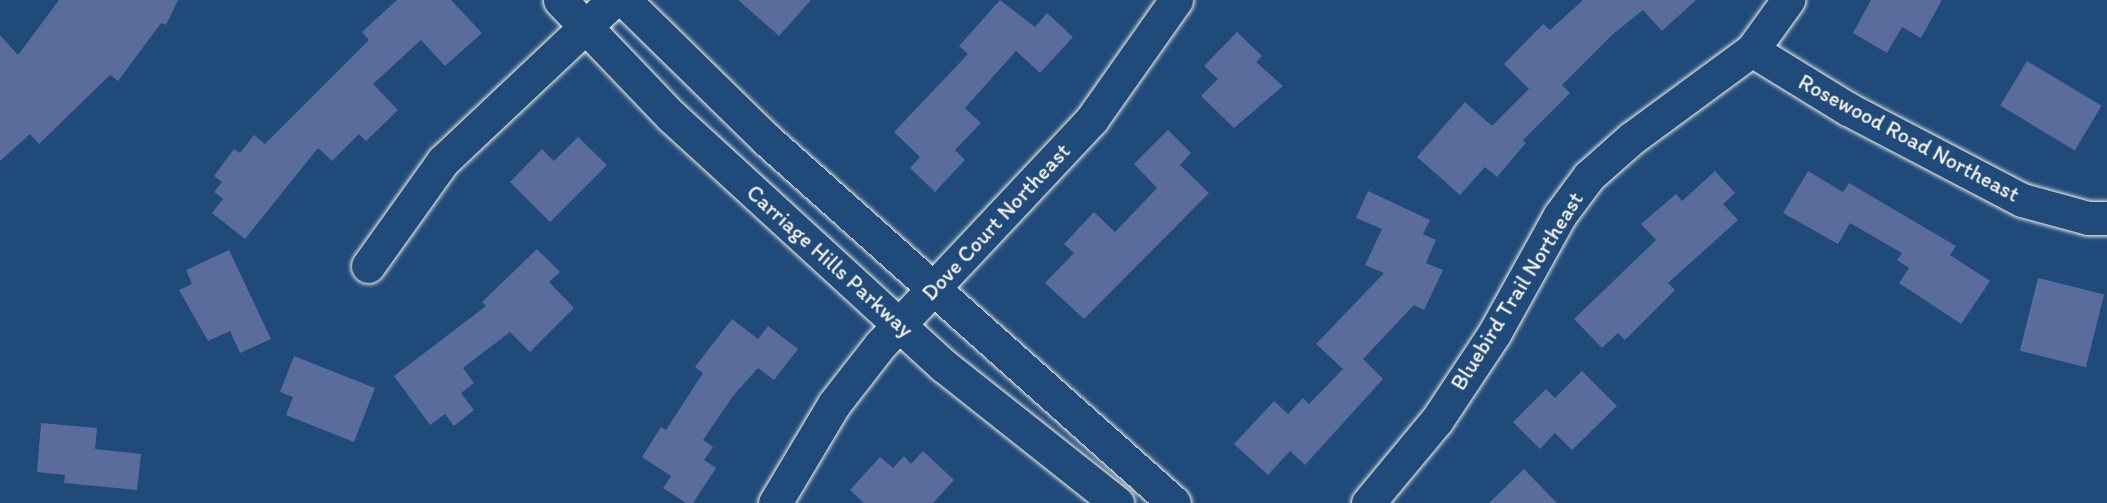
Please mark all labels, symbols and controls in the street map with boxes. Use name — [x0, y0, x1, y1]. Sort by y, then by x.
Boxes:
street label: Rosewood Road Northeast — [1794, 69, 2024, 207]
street label: Dove Court Northeast — [916, 138, 1076, 306]
street label: Carriage Hills Parkway — [742, 180, 918, 342]
street label: Bluebird Trail Northeast — [1445, 187, 1589, 395]

